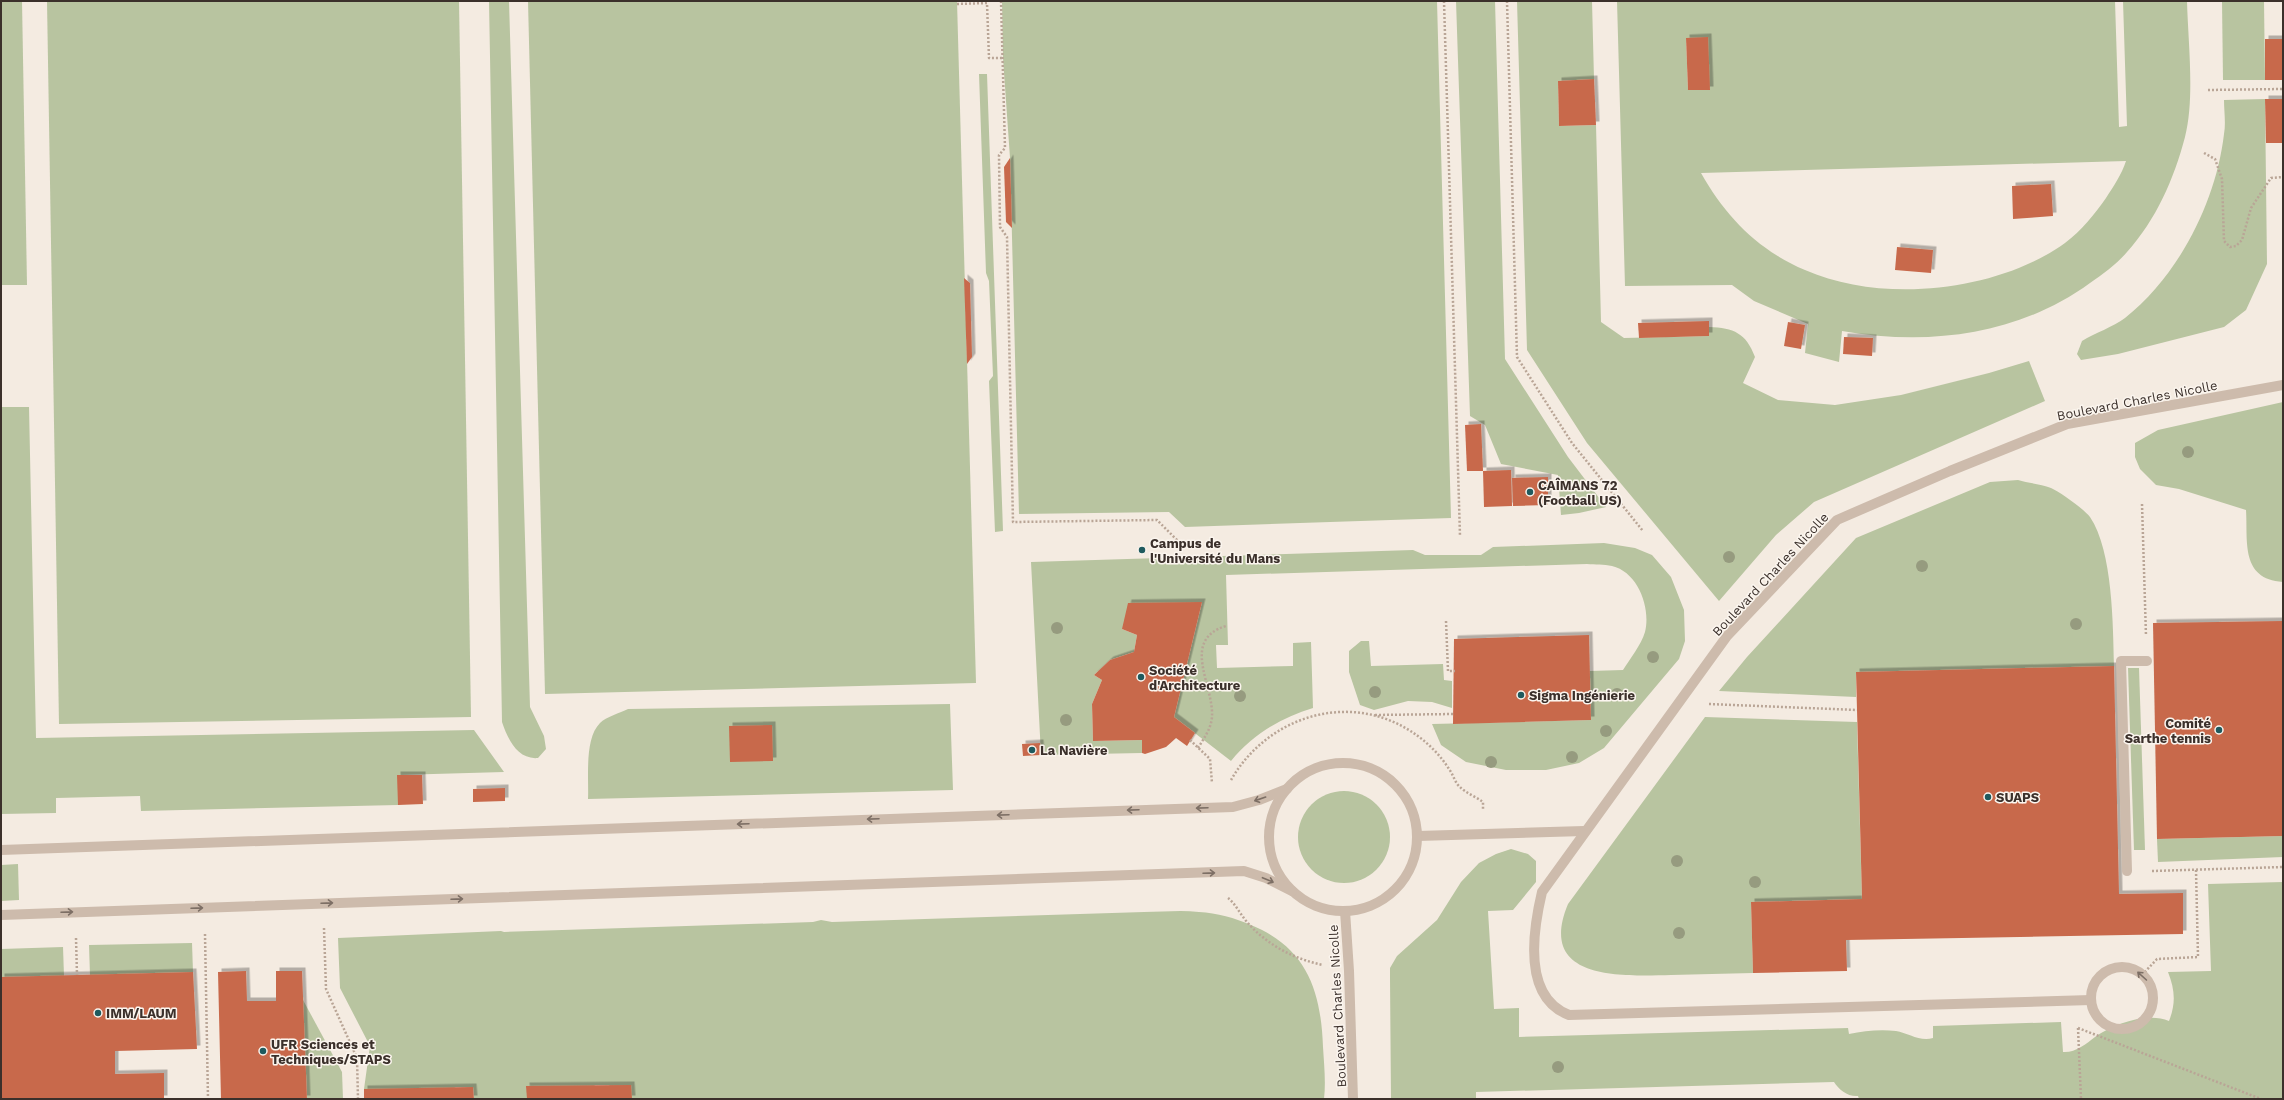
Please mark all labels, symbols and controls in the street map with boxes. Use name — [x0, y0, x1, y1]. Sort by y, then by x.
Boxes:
street label: Boulevard Charles Nicolle — [2056, 378, 2219, 423]
place label: CAÎMANS 72 (Football US) — [1538, 477, 1622, 508]
marker: CAÎMANS 72 (Football US) — [1525, 487, 1535, 497]
street label: Boulevard Charles Nicolle — [1709, 510, 1831, 639]
place label: Campus de l'Université du Mans — [1150, 536, 1280, 566]
marker: Campus de l'Université du Mans — [1137, 545, 1147, 555]
place label: Société d'Architecture — [1149, 663, 1241, 693]
marker: Société d'Architecture — [1136, 672, 1146, 682]
place label: Sigma Ingénierie — [1529, 688, 1635, 703]
marker: Sigma Ingénierie — [1516, 690, 1526, 700]
place label: Comité Sarthe tennis — [2125, 716, 2211, 746]
marker: Comité Sarthe tennis — [2214, 725, 2224, 735]
place label: La Navière — [1040, 743, 1108, 758]
marker: La Navière — [1027, 745, 1037, 755]
place label: SUAPS — [1996, 790, 2040, 805]
marker: SUAPS — [1983, 792, 1993, 802]
one-way arrow — [1255, 796, 1267, 804]
one-way arrow — [1196, 804, 1209, 812]
one-way arrow — [1127, 807, 1140, 814]
one-way arrow — [997, 811, 1010, 819]
one-way arrow — [867, 816, 880, 823]
one-way arrow — [737, 820, 750, 828]
one-way arrow — [1202, 869, 1215, 876]
one-way arrow — [1262, 876, 1274, 884]
one-way arrow — [450, 895, 463, 902]
one-way arrow — [320, 899, 333, 907]
one-way arrow — [190, 904, 203, 912]
one-way arrow — [60, 909, 73, 916]
street label: Boulevard Charles Nicolle — [1326, 924, 1349, 1088]
one-way arrow — [2137, 971, 2147, 981]
place label: IMM/LAUM — [106, 1006, 177, 1021]
marker: IMM/LAUM — [93, 1008, 103, 1018]
place label: UFR Sciences et Techniques/STAPS — [271, 1037, 392, 1067]
marker: UFR Sciences et Techniques/STAPS — [258, 1046, 268, 1056]

